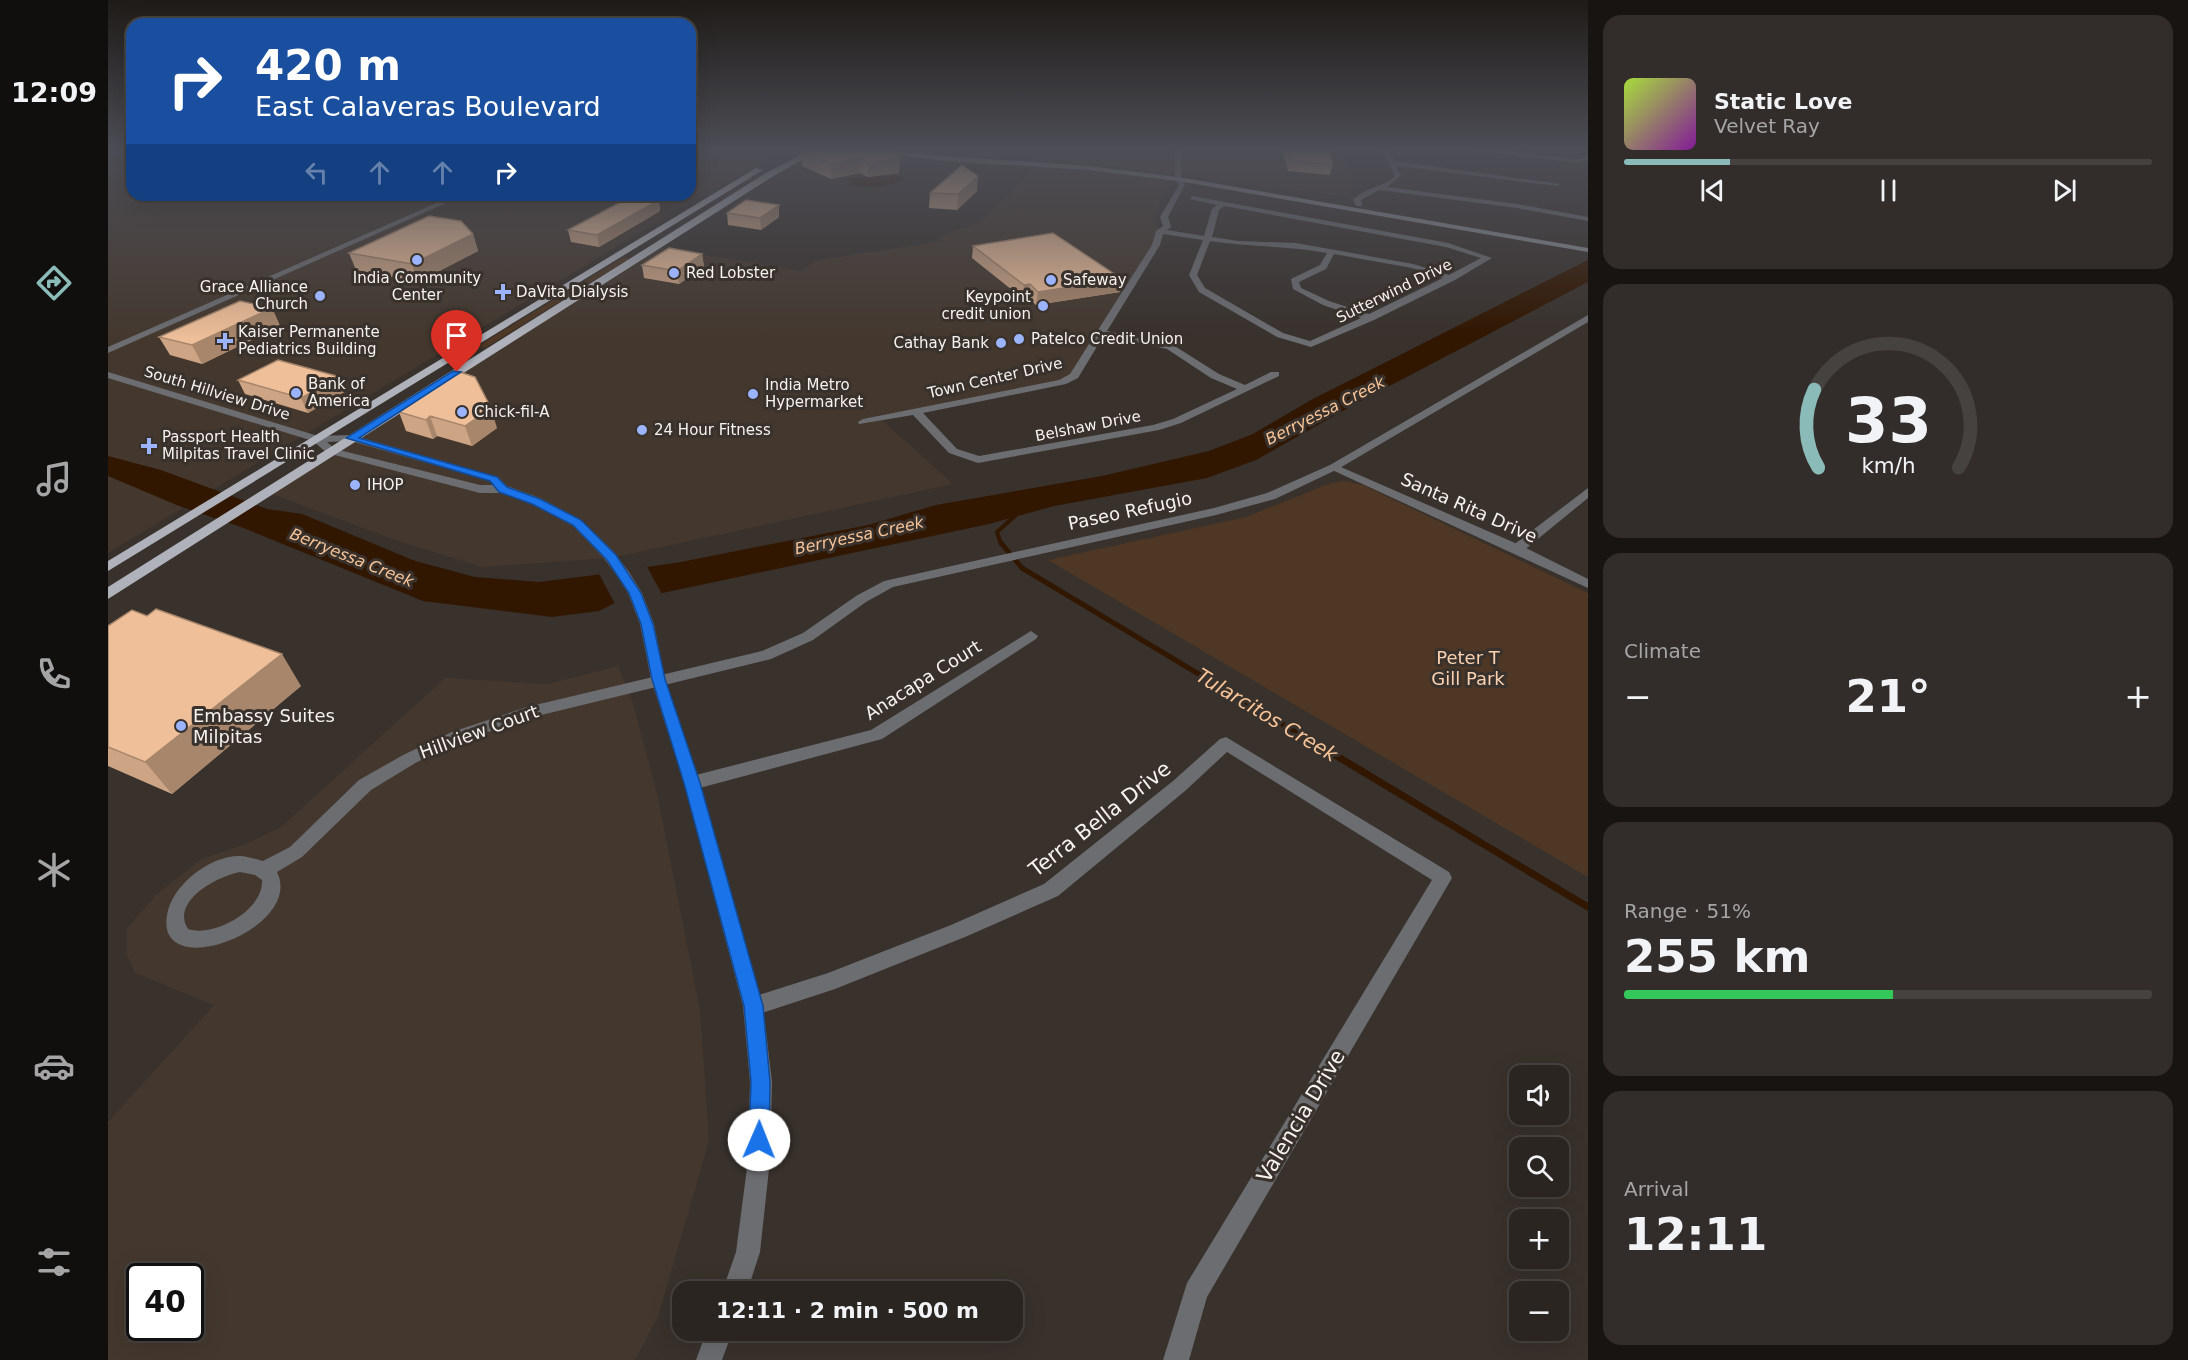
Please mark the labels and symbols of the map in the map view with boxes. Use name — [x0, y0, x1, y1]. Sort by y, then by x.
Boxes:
marker: India Community Center — [410, 253, 424, 267]
street label: Sutterwind Drive — [1333, 255, 1455, 327]
place label: Red Lobster — [686, 264, 776, 282]
marker: Red Lobster — [667, 266, 681, 280]
place label: India Community Center — [353, 269, 481, 304]
place label: Safeway — [1063, 271, 1127, 289]
marker: Safeway — [1044, 273, 1058, 287]
place label: Grace Alliance Church — [200, 278, 308, 313]
marker: DaVita Dialysis — [494, 283, 512, 301]
place label: DaVita Dialysis — [516, 283, 629, 301]
place label: Keypoint credit union — [941, 288, 1031, 323]
marker: Grace Alliance Church — [313, 289, 327, 303]
marker: Keypoint credit union — [1036, 299, 1050, 313]
pin — [431, 310, 482, 372]
place label: Kaiser Permanente Pediatrics Building — [238, 323, 380, 358]
place label: Patelco Credit Union — [1031, 330, 1183, 348]
marker: Kaiser Permanente Pediatrics Building — [216, 332, 234, 350]
marker: Patelco Credit Union — [1012, 332, 1026, 346]
place label: Cathay Bank — [893, 334, 989, 352]
marker: Cathay Bank — [994, 336, 1008, 350]
street label: Town Center Drive — [925, 354, 1064, 402]
street label: South Hillview Drive — [142, 362, 292, 424]
water label: Berryessa Creek — [1262, 372, 1389, 449]
place label: Bank of America — [308, 375, 370, 410]
place label: India Metro Hypermarket — [765, 376, 863, 411]
marker: Bank of America — [289, 386, 303, 400]
marker: India Metro Hypermarket — [746, 387, 760, 401]
place label: Chick-fil-A — [474, 403, 550, 421]
marker: Chick-fil-A — [455, 405, 469, 419]
street label: Belshaw Drive — [1034, 407, 1142, 445]
place label: 24 Hour Fitness — [654, 421, 771, 439]
marker: 24 Hour Fitness — [635, 423, 649, 437]
place label: Passport Health Milpitas Travel Clinic — [162, 428, 315, 463]
marker: Passport Health Milpitas Travel Clinic — [140, 437, 158, 455]
street label: Santa Rita Drive — [1398, 468, 1541, 547]
place label: IHOP — [367, 476, 404, 494]
marker: IHOP — [348, 478, 362, 492]
street label: Paseo Refugio — [1066, 487, 1194, 534]
water label: Berryessa Creek — [793, 512, 926, 558]
water label: Berryessa Creek — [287, 524, 417, 591]
street label: Anacapa Court — [861, 635, 985, 724]
park label: Peter T Gill Park — [1431, 647, 1505, 689]
water label: Tularcitos Creek — [1192, 663, 1343, 767]
street label: Hillview Court — [416, 700, 541, 763]
place label: Embassy Suites Milpitas — [193, 705, 335, 747]
marker: Embassy Suites Milpitas — [174, 719, 188, 733]
street label: Terra Bella Drive — [1024, 756, 1176, 882]
street label: Valencia Drive — [1252, 1045, 1350, 1187]
position arrow — [727, 1108, 791, 1172]
speed limit sign: 40 — [126, 1263, 204, 1341]

